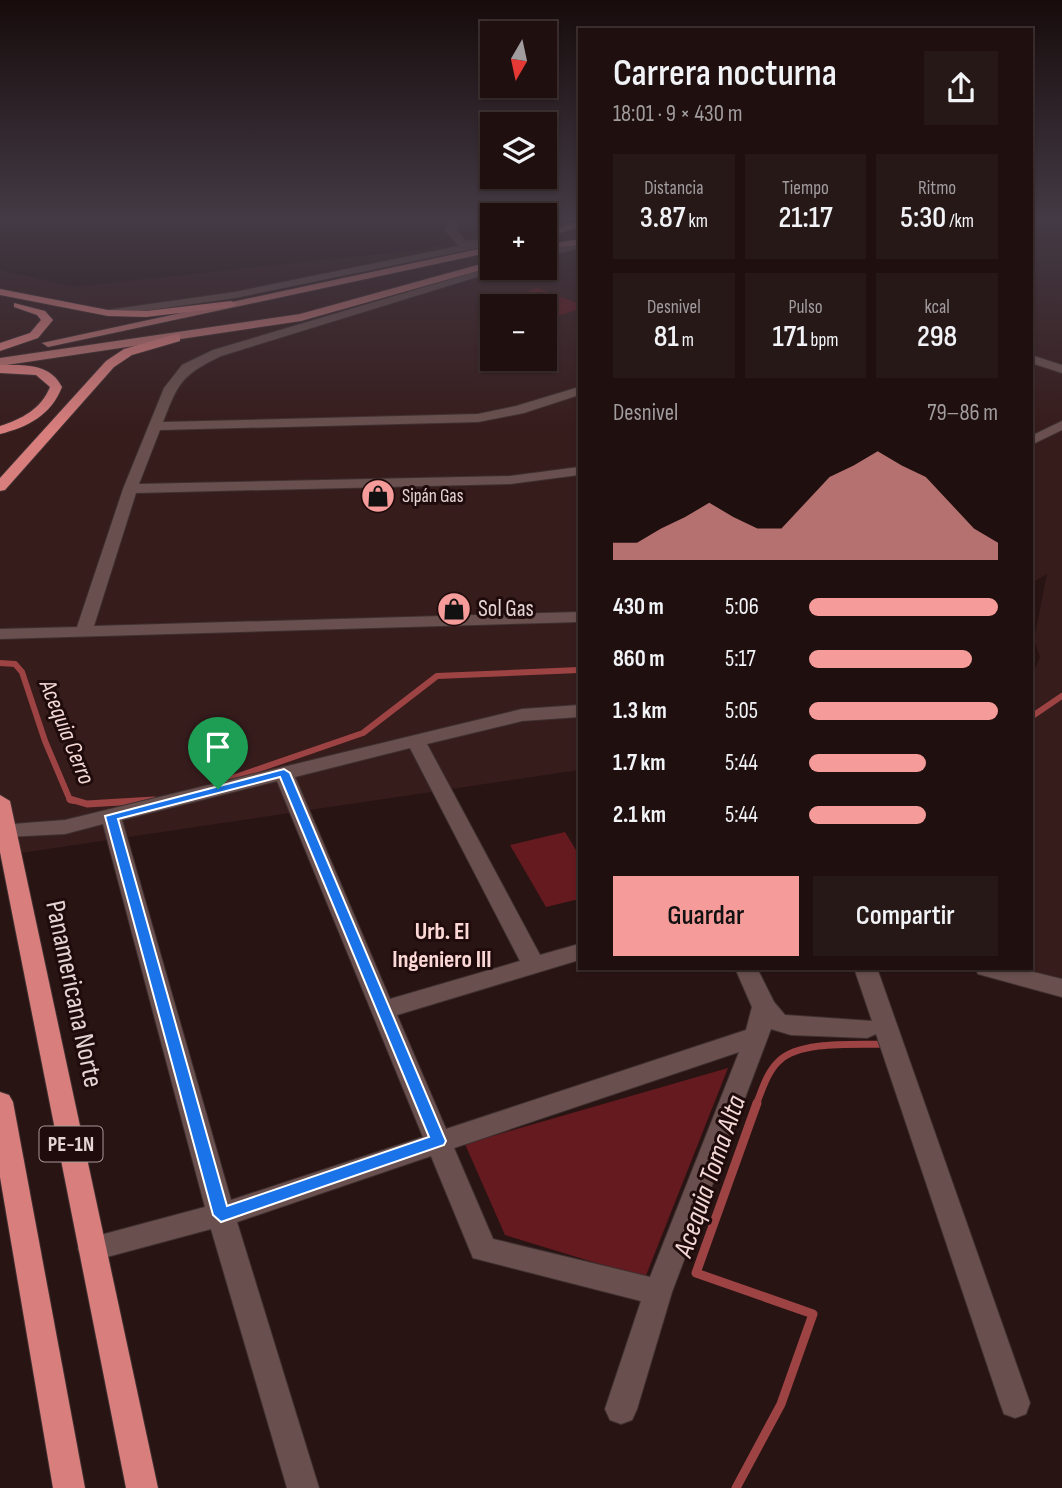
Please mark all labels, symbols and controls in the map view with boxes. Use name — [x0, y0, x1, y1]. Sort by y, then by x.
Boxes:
north arrow — [480, 21, 556, 98]
map controls — [480, 21, 557, 371]
text: Carrera nocturna — [613, 51, 837, 96]
button: share — [924, 51, 998, 125]
text: 18:01 · 9 × 430 m — [613, 100, 742, 128]
button: layers — [480, 112, 557, 189]
text: Distancia — [644, 177, 703, 200]
text: Tiempo — [782, 177, 829, 200]
text: Ritmo — [918, 177, 956, 200]
text: 3.87 — [640, 200, 685, 236]
text: 21:17 — [778, 200, 833, 236]
text: 5:30 — [900, 200, 946, 236]
button: + — [480, 203, 557, 280]
text: km — [685, 210, 708, 233]
text: /km — [946, 210, 974, 233]
button: − — [480, 294, 557, 371]
text: Desnivel — [647, 296, 701, 319]
text: Pulso — [788, 296, 823, 319]
text: kcal — [925, 296, 950, 319]
text: 81 — [654, 319, 679, 355]
text: 171 — [772, 319, 808, 355]
text: 298 — [917, 319, 957, 355]
text: m — [679, 329, 694, 352]
text: bpm — [808, 329, 838, 352]
text: Desnivel — [613, 399, 678, 427]
text: 79–86 m — [927, 399, 998, 427]
shop icon: Sipán Gas — [359, 477, 397, 515]
place label: Sipán Gas — [402, 485, 464, 508]
shop icon: Sol Gas — [435, 590, 473, 628]
text: 430 m — [613, 593, 664, 621]
text: 5:06 — [725, 593, 759, 621]
place label: Sol Gas — [478, 595, 534, 623]
text: 860 m — [613, 645, 664, 673]
text: 5:17 — [725, 645, 756, 673]
water label: Acequia Cerro — [33, 675, 101, 789]
text: 1.3 km — [613, 697, 667, 725]
text: 5:05 — [725, 697, 758, 725]
pin — [188, 717, 248, 789]
icon: arrive — [199, 728, 237, 766]
text: 1.7 km — [613, 749, 666, 777]
text: 5:44 — [725, 749, 758, 777]
text: 2.1 km — [613, 801, 666, 829]
text: 5:44 — [725, 801, 758, 829]
button: Guardar — [613, 876, 799, 956]
button: Compartir — [813, 876, 998, 956]
street label: Panamericana Norte — [38, 898, 110, 1090]
district label: Urb. El Ingeniero III — [392, 917, 492, 974]
water label: Acequia Toma Alta — [667, 1090, 753, 1262]
road number: PE-1N — [40, 1126, 102, 1162]

